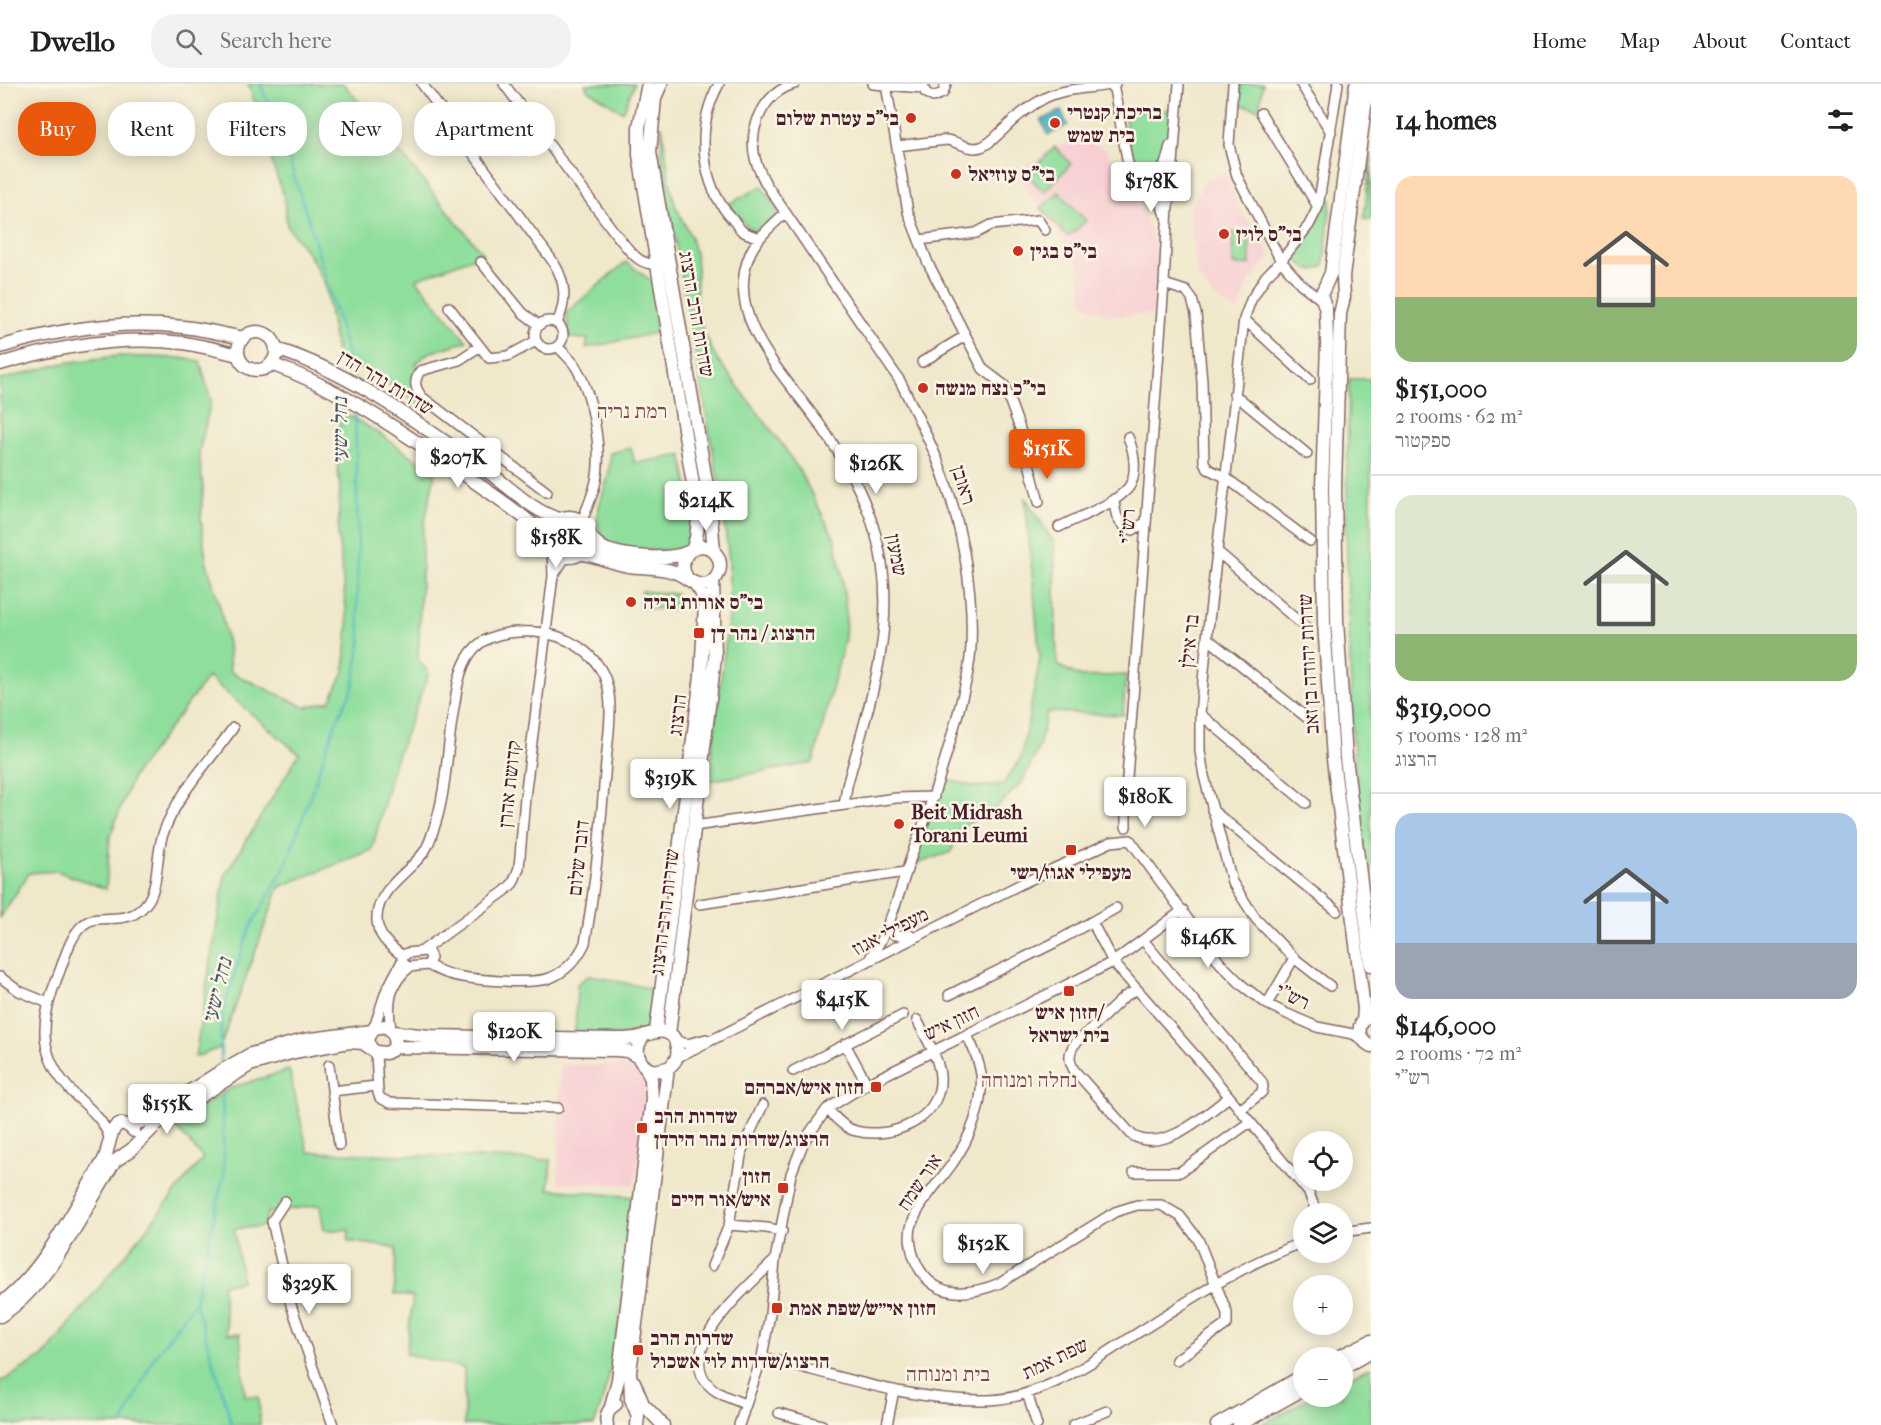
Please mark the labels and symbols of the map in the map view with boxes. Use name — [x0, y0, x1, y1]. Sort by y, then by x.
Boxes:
place label: בריכת קנטרי בית שמש — [1067, 101, 1162, 147]
place label: בי"כ עטרת שלום — [776, 107, 899, 130]
marker: בי"כ עטרת שלום — [904, 111, 918, 125]
marker: בריכת קנטרי בית שמש — [1048, 116, 1062, 130]
pin: $178K — [1109, 162, 1193, 213]
place label: בי"ס עוזיאל — [968, 163, 1055, 186]
marker: בי"ס עוזיאל — [949, 167, 963, 181]
place label: בי"ס לוין — [1236, 223, 1302, 246]
marker: בי"ס לוין — [1217, 227, 1231, 241]
place label: בי"ס בגין — [1030, 240, 1097, 263]
marker: בי"ס בגין — [1011, 244, 1025, 258]
street label: שדרות הרב הרצוג — [674, 249, 719, 379]
street label: שדרות נהר הדן — [334, 345, 437, 420]
place label: בי"כ נצח מנשה — [935, 377, 1046, 400]
marker: בי"כ נצח מנשה — [916, 381, 930, 395]
water label: נחל ישעי — [328, 395, 352, 465]
district label: רמת נריה — [596, 399, 668, 423]
pin: $151K — [1005, 429, 1089, 480]
pin: $207K — [416, 438, 500, 489]
pin: $126K — [834, 444, 918, 495]
street label: ראובן — [947, 463, 980, 508]
pin: $214K — [664, 481, 748, 532]
street label: רש"י — [1115, 508, 1140, 544]
pin: $158K — [514, 518, 598, 569]
street label: שמעון — [881, 532, 912, 578]
place label: בי"ס אורות נריה — [643, 591, 763, 614]
street label: שדרות יהודה בן זאב — [1293, 593, 1324, 735]
marker: בי"ס אורות נריה — [624, 595, 638, 609]
street label: בר אילן — [1175, 613, 1204, 669]
place label: הרצוג / נהר דן — [711, 622, 815, 645]
marker: הרצוג / נהר דן — [692, 626, 706, 640]
street label: הרצוג — [664, 693, 691, 737]
street label: קדושת אהרן — [493, 739, 526, 829]
pin: $319K — [628, 759, 712, 810]
pin: $180K — [1103, 777, 1187, 828]
place label: Beit Midrash Torani Leumi — [910, 801, 1029, 847]
marker: Beit Midrash Torani Leumi — [892, 817, 906, 831]
street label: דובר שלום — [563, 819, 594, 897]
marker: מעפילי אגוז/רשי — [1064, 843, 1078, 857]
street label: שדרות הרב הרצוג — [645, 847, 684, 977]
place label: מעפילי אגוז/רשי — [1010, 861, 1132, 884]
street label: מעפילי אגוז — [848, 902, 932, 961]
pin: $146K — [1166, 918, 1250, 969]
water label: נחל ישעי — [197, 953, 237, 1027]
street label: רש"י — [1272, 978, 1314, 1014]
pin: $415K — [800, 980, 884, 1031]
marker: חזון איש/ בית ישראל — [1062, 984, 1076, 998]
street label: חזון איש — [920, 1000, 983, 1045]
place label: חזון איש/ בית ישראל — [1029, 1001, 1110, 1047]
pin: $120K — [472, 1012, 556, 1063]
district label: נחלה ומנוחה — [981, 1068, 1077, 1092]
place label: חזון איש/אברהם — [744, 1076, 864, 1099]
marker: חזון איש/אברהם — [869, 1080, 883, 1094]
pin: $155K — [125, 1084, 209, 1135]
place label: שדרות הרב הרצוג/שדרות נהר הירדן — [654, 1105, 829, 1151]
marker: שדרות הרב הרצוג/שדרות נהר הירדן — [635, 1121, 649, 1135]
street label: אור שמח — [892, 1149, 947, 1215]
place label: חזון איש/אור חיים — [671, 1165, 771, 1211]
marker: חזון איש/אור חיים — [776, 1181, 790, 1195]
pin: $152K — [941, 1224, 1025, 1275]
pin: $329K — [267, 1264, 351, 1315]
place label: חזון אי״ש/שפת אמת — [789, 1297, 936, 1320]
marker: חזון אי״ש/שפת אמת — [770, 1301, 784, 1315]
place label: שדרות הרב הרצוג/שדרות לוי אשכול — [650, 1327, 830, 1373]
street label: שפת אמת — [1018, 1333, 1092, 1384]
marker: שדרות הרב הרצוג/שדרות לוי אשכול — [631, 1343, 645, 1357]
district label: בית ומנוחה — [906, 1362, 990, 1386]

